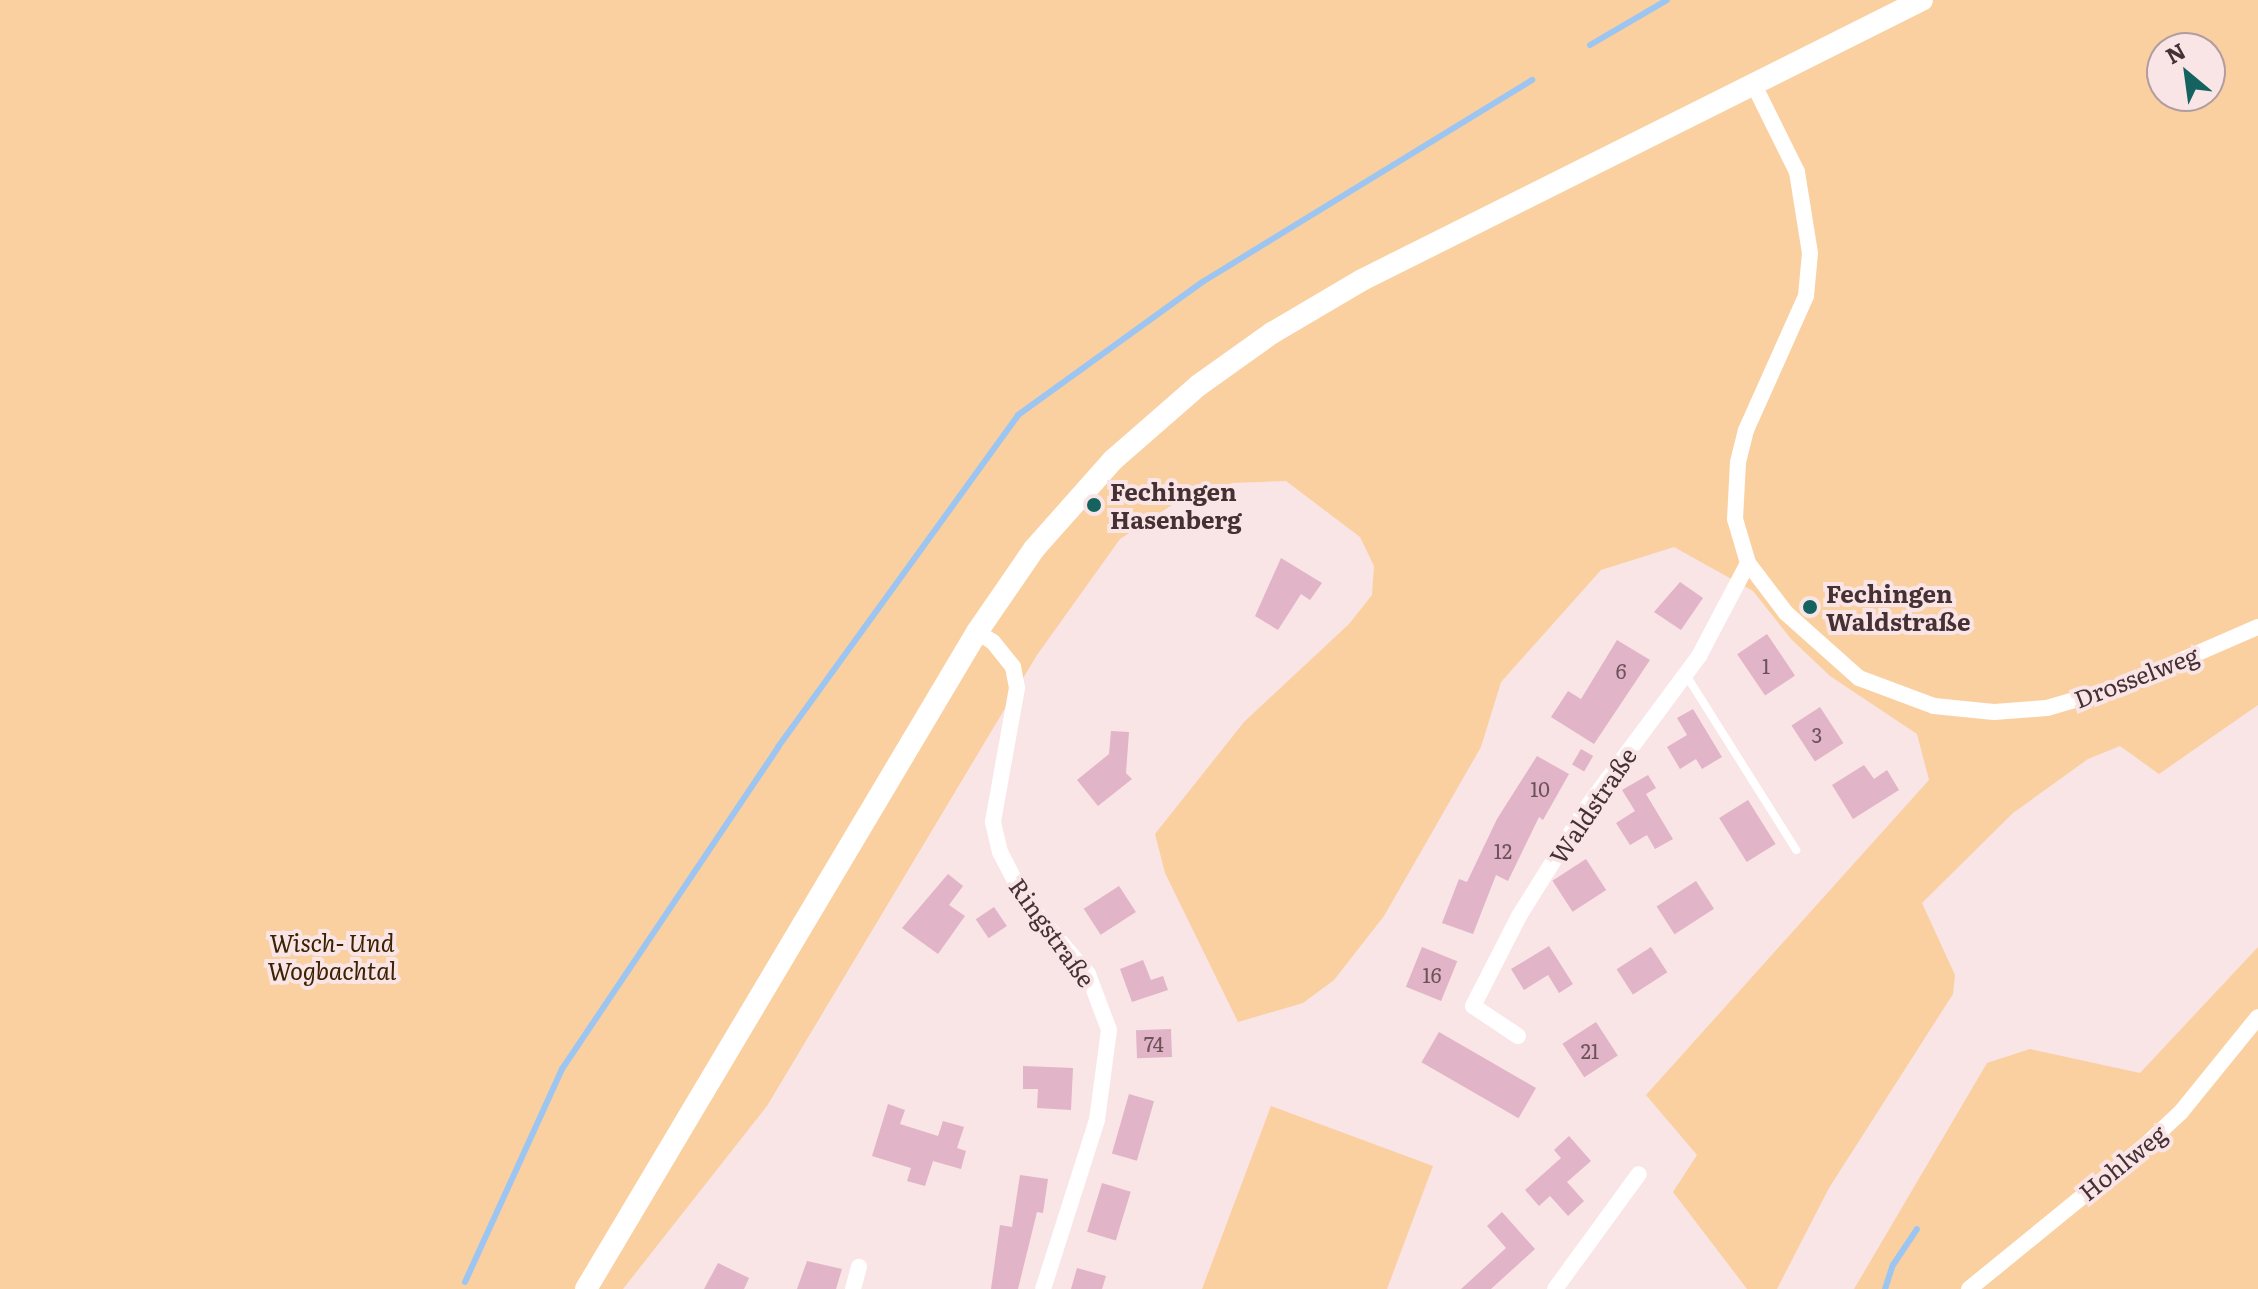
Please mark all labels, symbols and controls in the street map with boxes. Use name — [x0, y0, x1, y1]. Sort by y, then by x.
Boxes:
north arrow — [2146, 32, 2226, 112]
text: N — [2159, 33, 2191, 71]
place label: Fechingen Hasenberg — [1110, 477, 1242, 533]
marker: Fechingen Hasenberg — [1085, 496, 1103, 514]
place label: Fechingen Waldstraße — [1826, 579, 1970, 635]
marker: Fechingen Waldstraße — [1801, 598, 1819, 616]
street label: Drosselweg — [2070, 639, 2202, 713]
house number: 1 — [1762, 653, 1770, 677]
house number: 6 — [1616, 658, 1626, 682]
house number: 3 — [1812, 722, 1822, 746]
street label: Waldstraße — [1543, 741, 1641, 869]
house number: 10 — [1530, 776, 1550, 800]
house number: 12 — [1494, 838, 1512, 862]
street label: Ringstraße — [1004, 872, 1102, 992]
park label: Wisch- Und Wogbachtal — [268, 928, 396, 984]
house number: 16 — [1423, 962, 1441, 986]
house number: 74 — [1144, 1031, 1164, 1055]
house number: 21 — [1581, 1038, 1599, 1062]
street label: Hohlweg — [2073, 1118, 2171, 1206]

